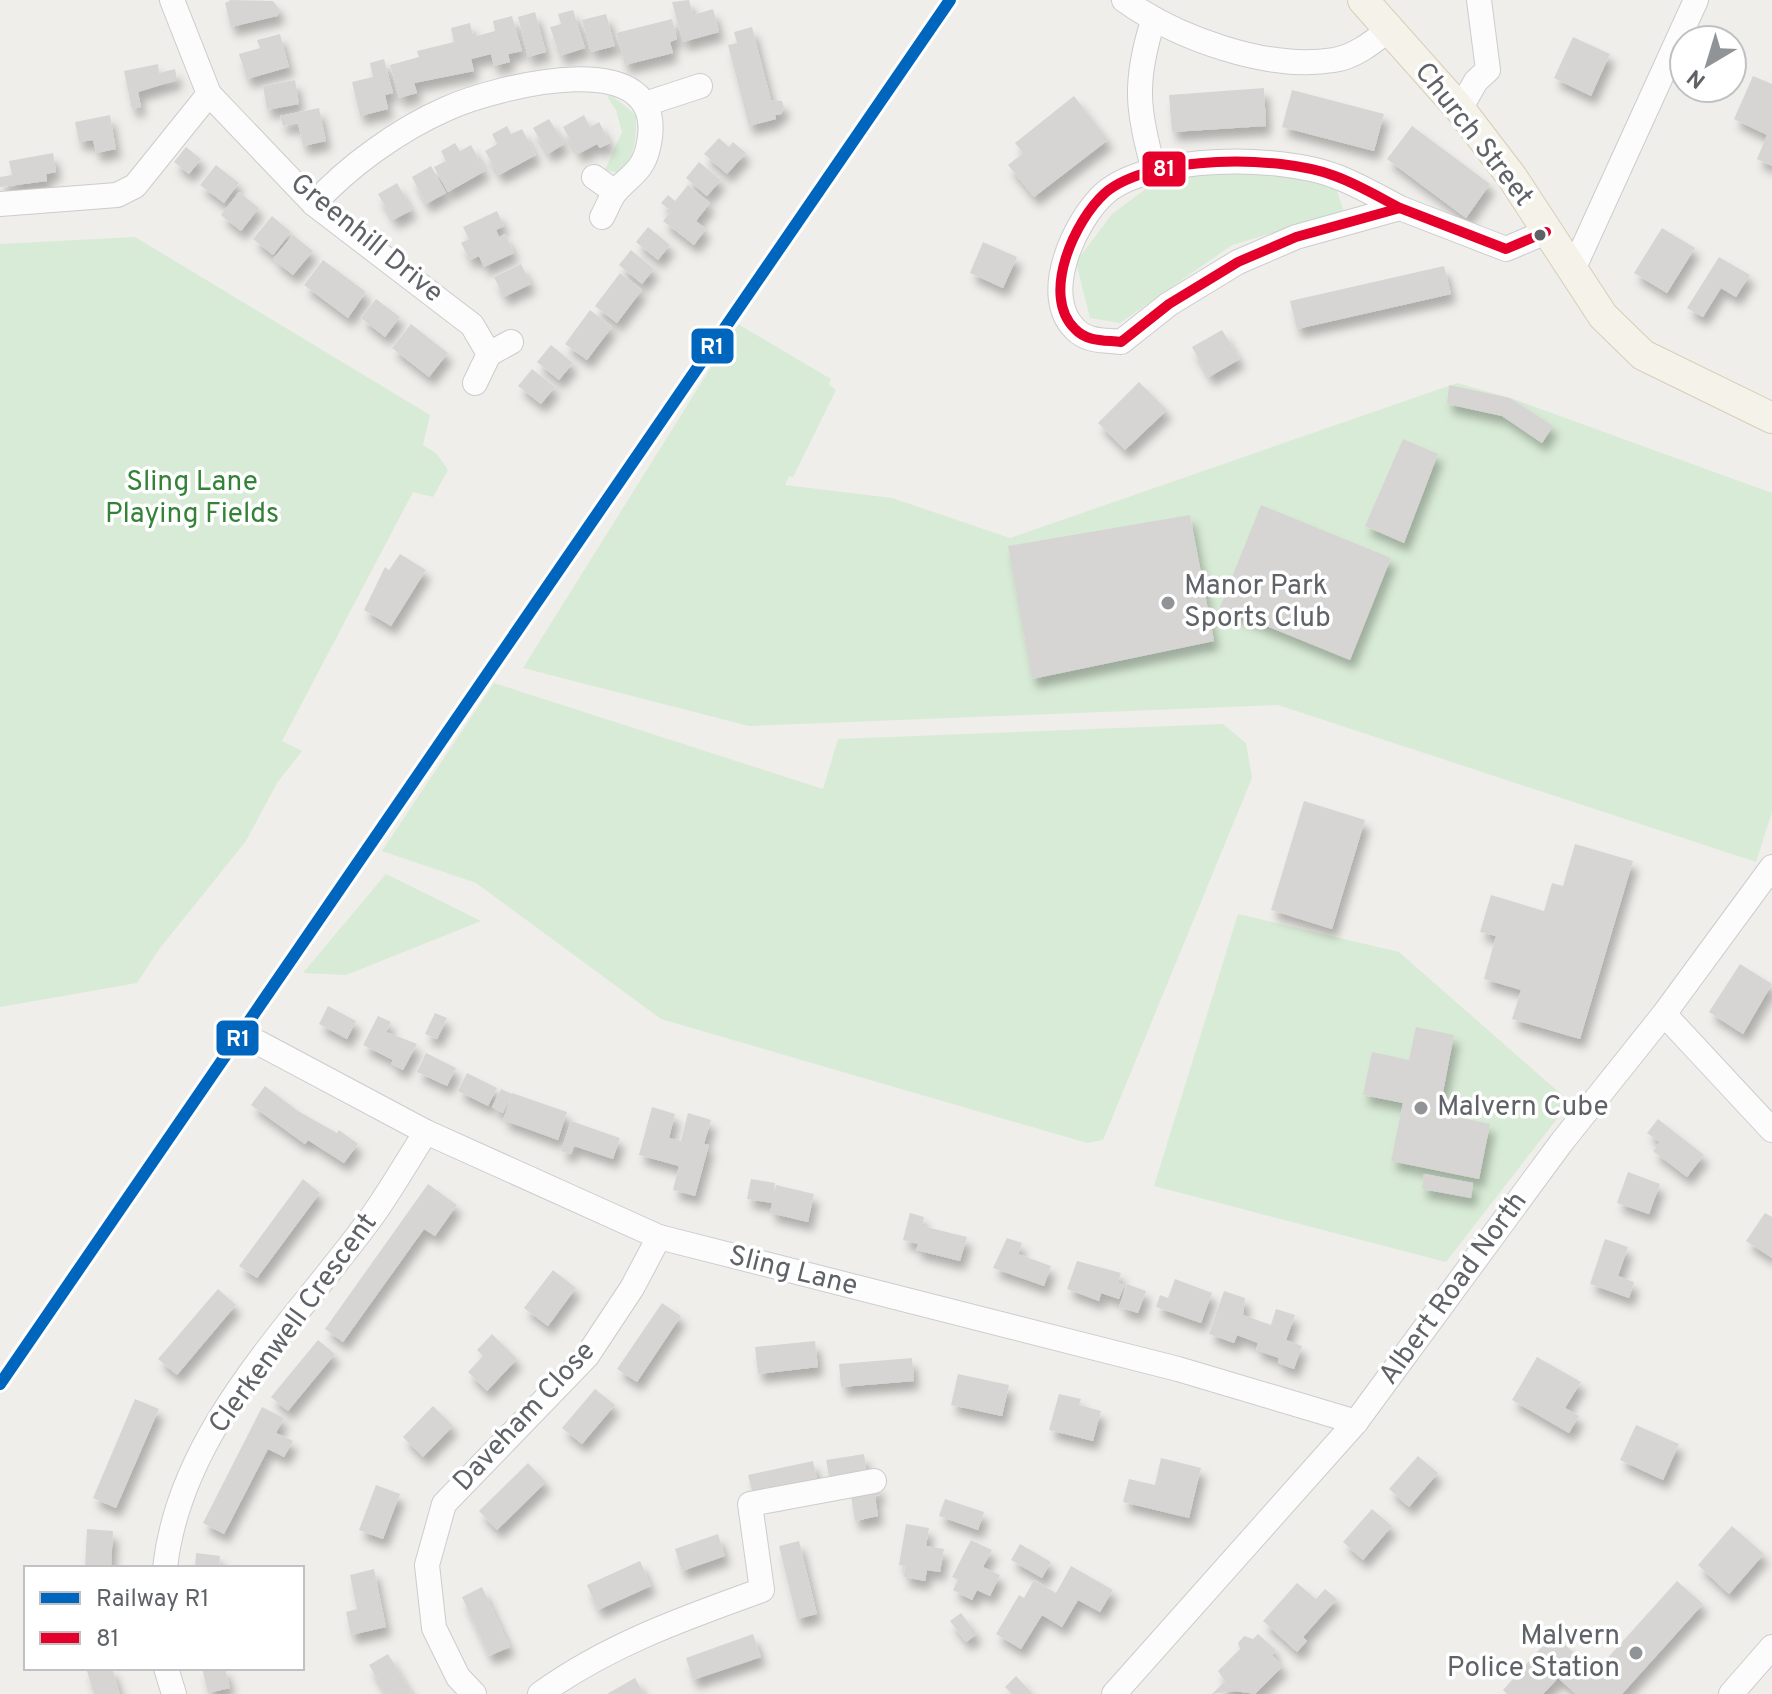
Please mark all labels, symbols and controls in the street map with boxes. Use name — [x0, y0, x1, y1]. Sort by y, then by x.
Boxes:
north arrow — [1668, 24, 1748, 104]
street label: Church Street — [1405, 56, 1541, 214]
text: N — [1683, 62, 1712, 93]
line badge: 81 — [1141, 150, 1187, 188]
text: 81 — [1153, 157, 1175, 184]
street label: Greenhill Drive — [282, 166, 450, 312]
unlabelled marker — [1532, 227, 1548, 243]
line badge: R1 — [690, 327, 735, 365]
text: R1 — [700, 335, 724, 362]
park label: Sling Lane Playing Fields — [105, 465, 279, 533]
place label: Manor Park Sports Club — [1184, 569, 1331, 637]
marker: Manor Park Sports Club — [1159, 594, 1177, 612]
line badge: R1 — [215, 1019, 260, 1057]
text: R1 — [226, 1027, 250, 1054]
place label: Malvern Cube — [1437, 1090, 1609, 1126]
marker: Malvern Cube — [1412, 1099, 1430, 1117]
street label: Albert Road North — [1372, 1185, 1536, 1393]
street label: Clerkenwell Crescent — [202, 1207, 386, 1441]
street label: Sling Lane — [725, 1239, 861, 1305]
street label: Daveham Close — [446, 1334, 604, 1500]
legend — [24, 1566, 304, 1670]
text: Railway R1 — [96, 1585, 209, 1615]
place label: Malvern Police Station — [1447, 1619, 1620, 1687]
text: 81 — [96, 1625, 120, 1655]
marker: Malvern Police Station — [1627, 1644, 1645, 1662]

